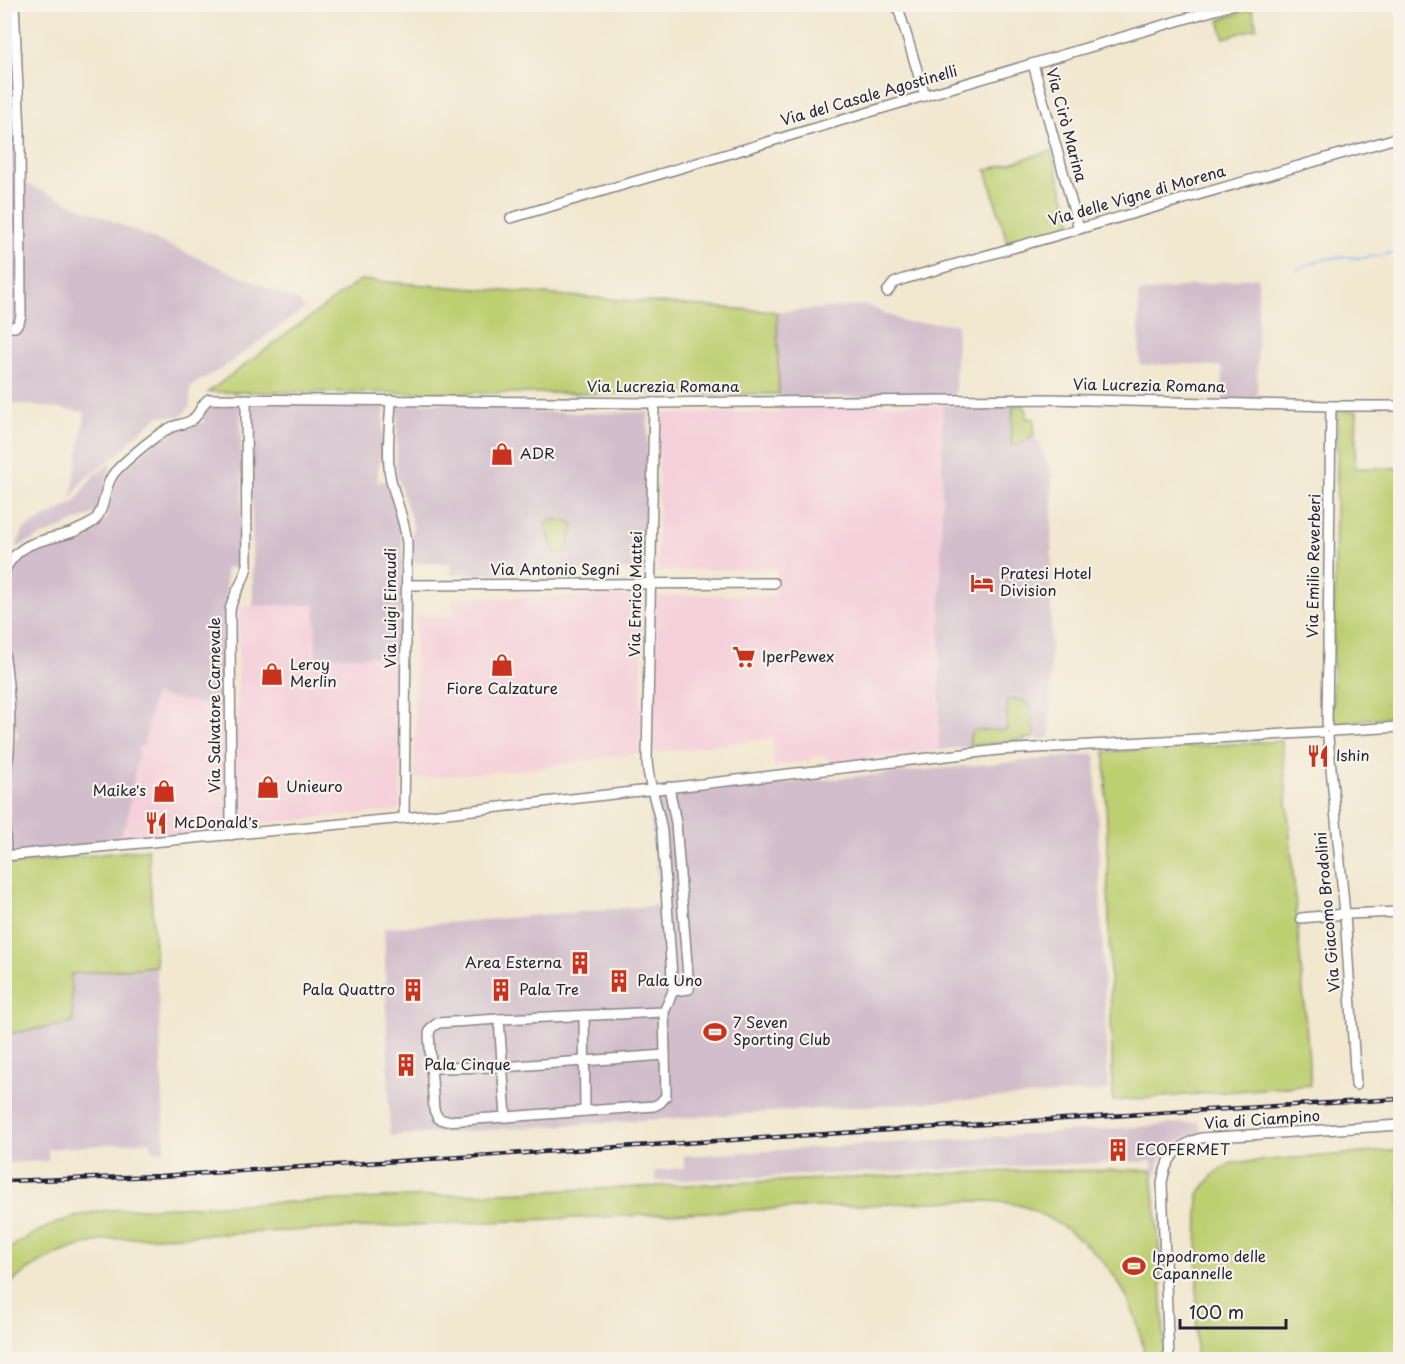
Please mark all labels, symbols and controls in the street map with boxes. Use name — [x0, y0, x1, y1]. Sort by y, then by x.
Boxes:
street label: Via del Casale Agostinelli — [777, 58, 960, 131]
street label: Via Cirò Marina — [1041, 65, 1094, 185]
street label: Via delle Vigne di Morena — [1045, 158, 1228, 231]
street label: Via Lucrezia Romana — [1073, 372, 1226, 397]
street label: Via Lucrezia Romana — [587, 374, 740, 397]
shop icon: ADR — [489, 441, 515, 467]
place label: ADR — [520, 441, 555, 464]
street label: Via Emilio Reverberi — [1300, 494, 1325, 638]
street label: Via Enrico Mattei — [622, 531, 647, 657]
street label: Via Luigi Einaudi — [378, 548, 401, 668]
street label: Via Antonio Segni — [490, 557, 620, 580]
place label: Pratesi Hotel Division — [1000, 561, 1092, 601]
hotel icon: Pratesi Hotel Division — [969, 570, 995, 596]
street label: Via Salvatore Carnevale — [202, 617, 225, 793]
supermarket icon: IperPewex — [731, 644, 757, 670]
place label: IperPewex — [762, 644, 834, 667]
place label: Leroy Merlin — [290, 652, 337, 692]
shop icon: Fiore Calzature — [489, 652, 515, 678]
shop icon: Leroy Merlin — [259, 661, 285, 687]
place label: Fiore Calzature — [446, 676, 558, 699]
restaurant icon: Ishin — [1305, 743, 1331, 769]
place label: Ishin — [1336, 743, 1370, 766]
shop icon: Unieuro — [255, 774, 281, 800]
place label: Unieuro — [286, 774, 343, 797]
place label: Maike's — [93, 778, 146, 801]
shop icon: Maike's — [151, 778, 177, 804]
restaurant icon: McDonald's — [143, 810, 169, 836]
place label: McDonald's — [174, 810, 258, 833]
street label: Via Giacomo Brodolini — [1308, 831, 1345, 993]
place label: Area Esterna — [465, 950, 563, 973]
building icon: Area Esterna — [567, 950, 593, 976]
building icon: Pala Uno — [606, 968, 632, 994]
place label: Pala Uno — [637, 968, 702, 991]
place label: Pala Quattro — [302, 977, 395, 1000]
building icon: Pala Quattro — [400, 977, 426, 1003]
building icon: Pala Tre — [488, 977, 514, 1003]
place label: Pala Tre — [519, 977, 579, 1000]
place label: 7 Seven Sporting Club — [733, 1010, 830, 1050]
sports icon: 7 Seven Sporting Club — [702, 1019, 728, 1045]
building icon: Pala Cinque — [393, 1052, 419, 1078]
place label: Pala Cinque — [424, 1052, 511, 1075]
street label: Via di Ciampino — [1203, 1103, 1321, 1134]
building icon: ECOFERMET — [1105, 1137, 1131, 1163]
place label: ECOFERMET — [1136, 1137, 1231, 1160]
place label: Ippodromo delle Capannelle — [1152, 1244, 1266, 1284]
sports icon: Ippodromo delle Capannelle — [1121, 1253, 1147, 1279]
scale bar — [1180, 1292, 1286, 1330]
text: 100 m — [1189, 1298, 1244, 1325]

